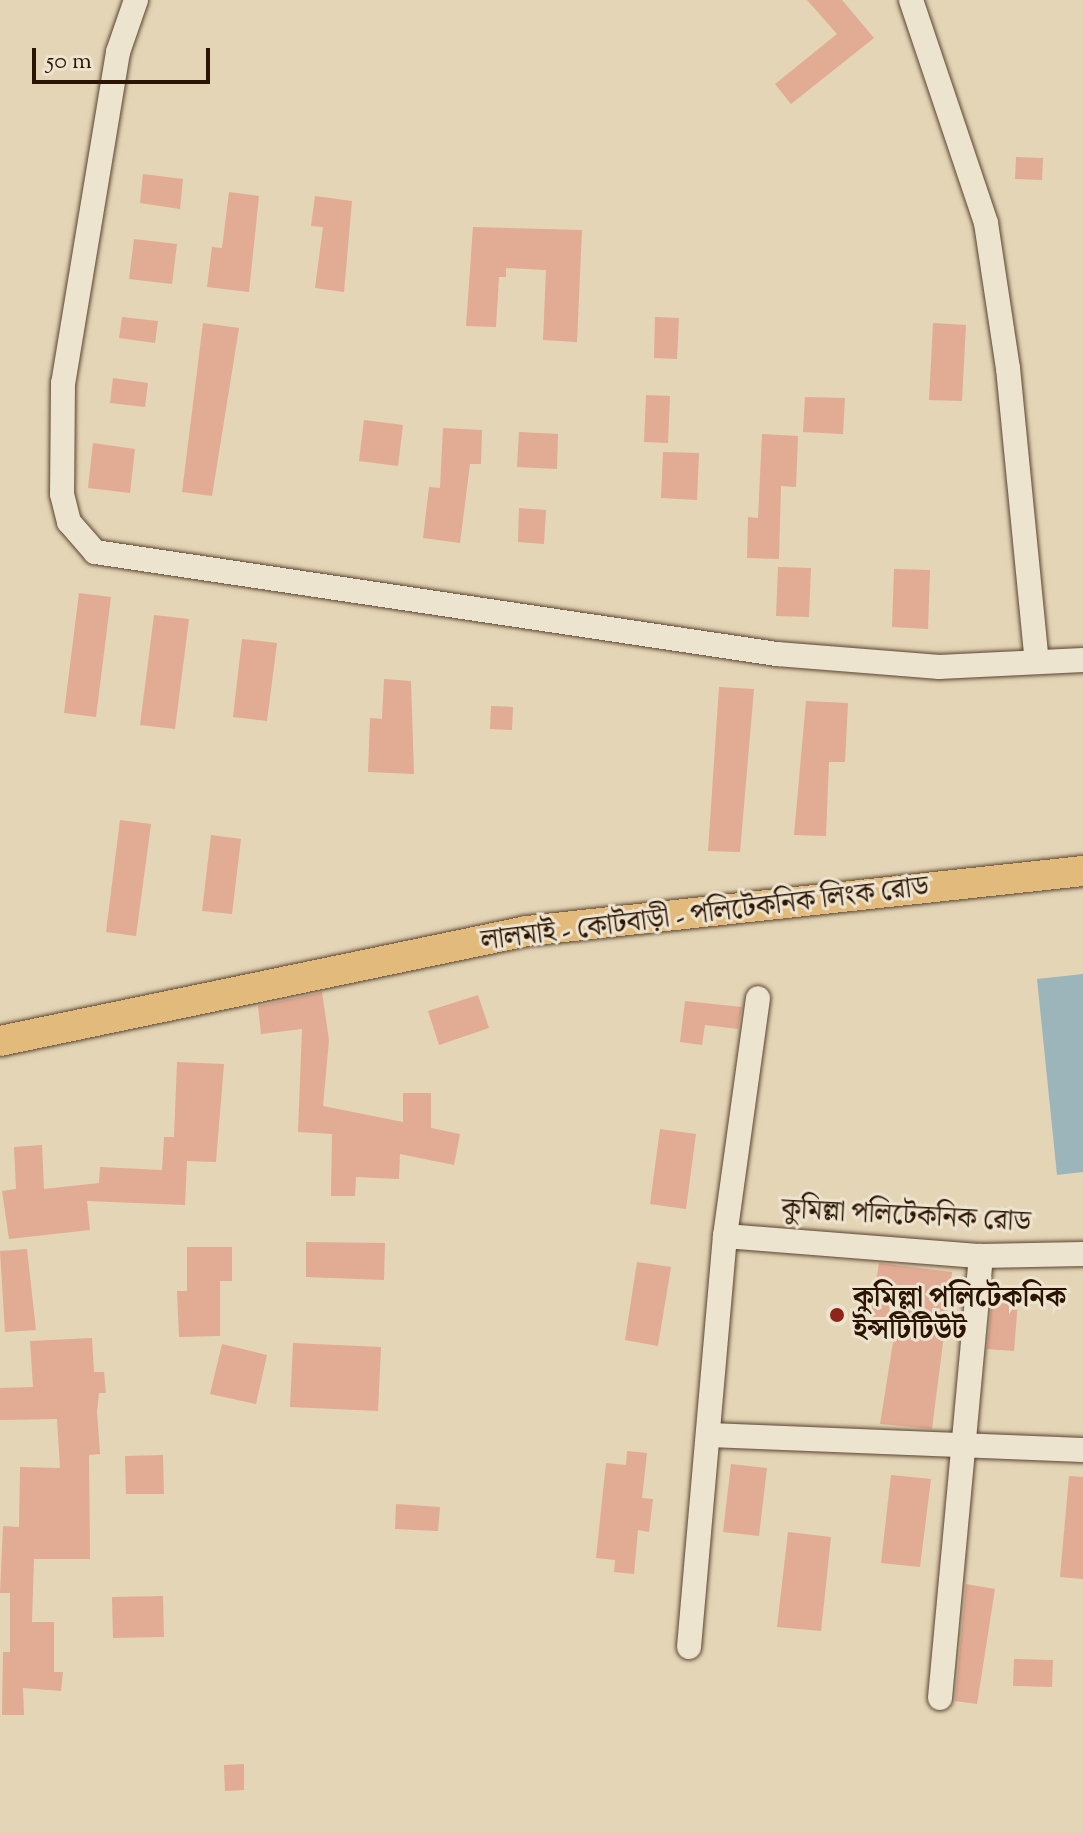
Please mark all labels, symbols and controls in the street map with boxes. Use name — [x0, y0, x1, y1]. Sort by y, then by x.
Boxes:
scale bar — [36, 32, 214, 82]
text: 50 m — [46, 45, 92, 79]
street label: লালমাই - কোটবাড়ী - পলিটেকনিক লিংক রোড — [479, 871, 931, 959]
street label: কুমিল্লা পলিটেকনিক রোড — [780, 1194, 1032, 1240]
place label: কুমিল্লা পলিটেকনিক ইন্সটিটিউট — [853, 1282, 1066, 1348]
marker: কুমিল্লা পলিটেকনিক ইন্সটিটিউট — [828, 1306, 846, 1324]

